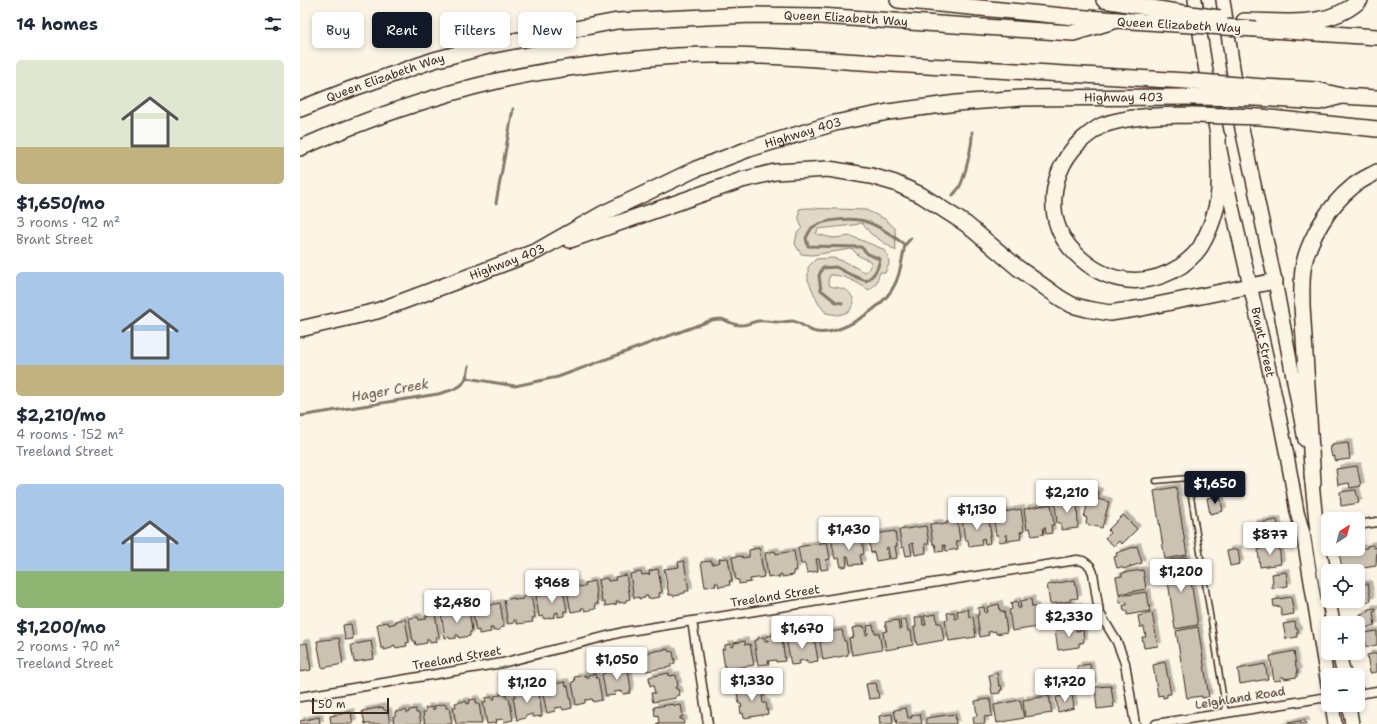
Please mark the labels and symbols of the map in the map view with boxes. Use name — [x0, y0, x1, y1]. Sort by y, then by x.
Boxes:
street label: Queen Elizabeth Way — [784, 7, 909, 30]
street label: Queen Elizabeth Way — [1117, 14, 1241, 36]
street label: Queen Elizabeth Way — [324, 50, 446, 106]
street label: Highway 403 — [1084, 89, 1163, 106]
street label: Highway 403 — [763, 114, 843, 152]
street label: Highway 403 — [467, 240, 548, 284]
street label: Brant Street — [1247, 306, 1279, 379]
water label: Hager Creek — [350, 375, 431, 405]
pin: $1,650 — [1182, 471, 1248, 505]
pin: $2,210 — [1034, 480, 1100, 514]
pin: $1,130 — [944, 497, 1010, 531]
north arrow — [1321, 512, 1365, 556]
pin: $1,430 — [816, 517, 882, 551]
pin: $877 — [1246, 522, 1294, 556]
pin: $1,200 — [1148, 559, 1214, 593]
pin: $968 — [528, 570, 576, 604]
street label: Treeland Street — [729, 581, 821, 611]
pin: $2,480 — [424, 590, 490, 624]
pin: $2,330 — [1036, 604, 1102, 638]
pin: $1,670 — [769, 616, 835, 650]
street label: Treeland Street — [411, 642, 503, 674]
pin: $1,050 — [584, 647, 650, 681]
pin: $1,330 — [719, 668, 785, 702]
pin: $1,720 — [1032, 669, 1098, 703]
pin: $1,120 — [494, 670, 560, 704]
street label: Leighland Road — [1194, 683, 1287, 713]
scale bar — [312, 696, 389, 715]

